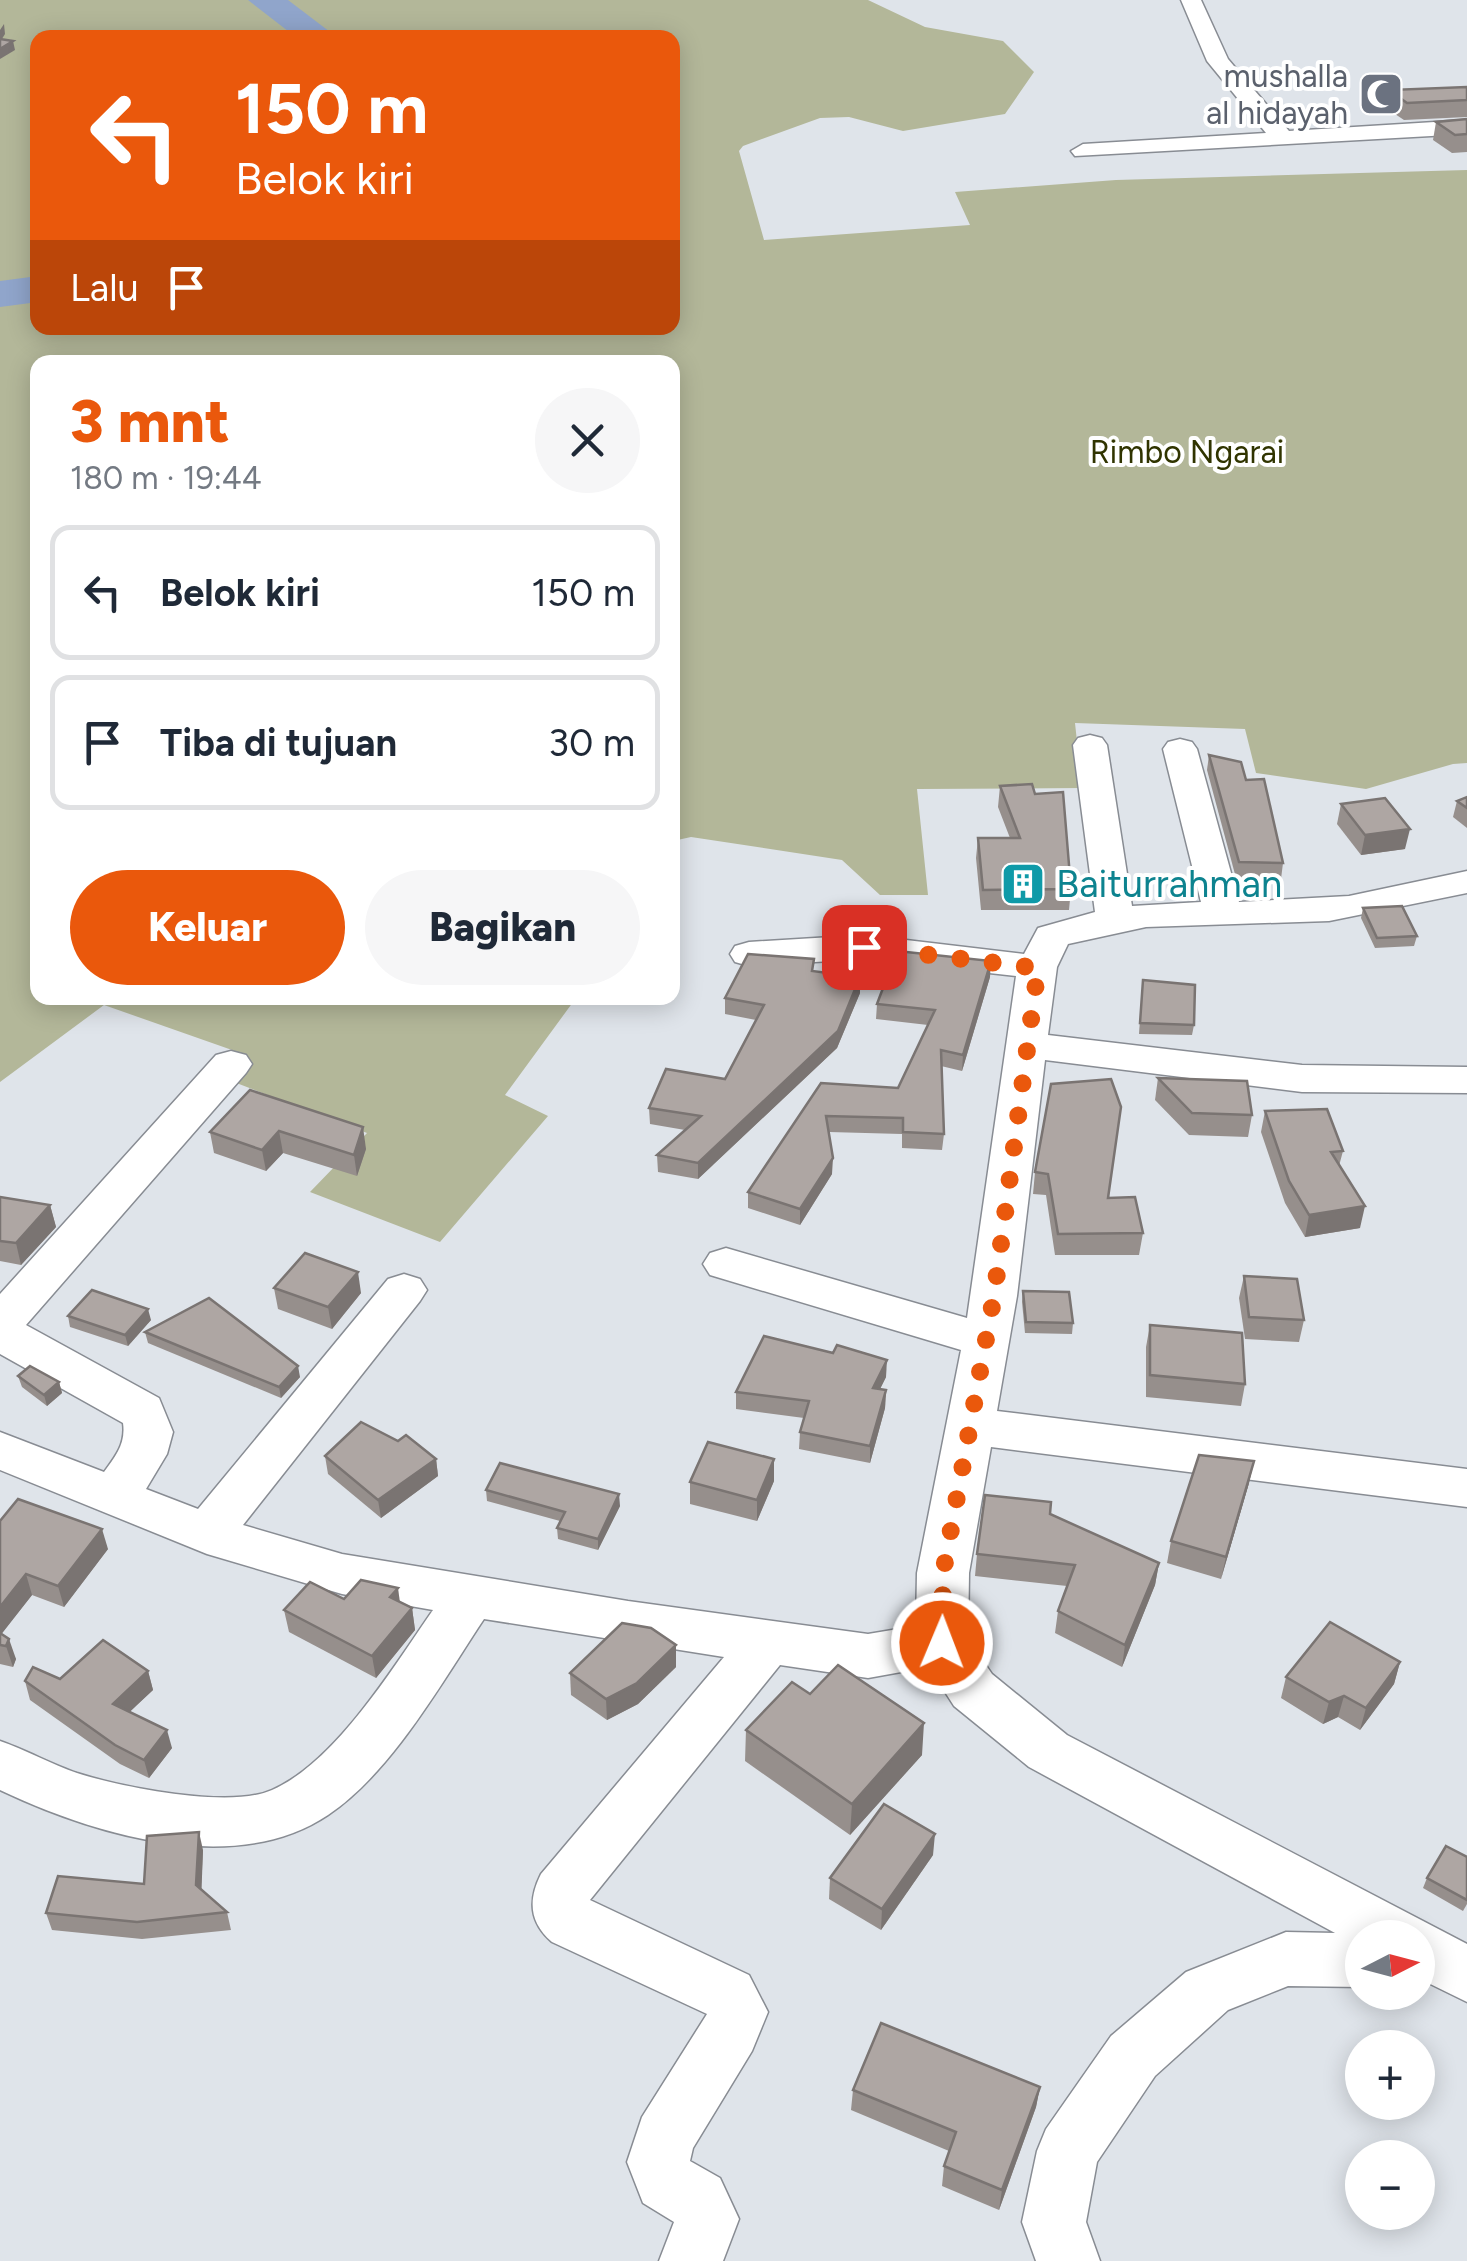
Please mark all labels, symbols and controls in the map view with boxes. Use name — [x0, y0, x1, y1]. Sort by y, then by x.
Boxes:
place label: mushalla al hidayah — [1206, 57, 1348, 132]
text: 150 m — [235, 66, 428, 151]
icon: left — [70, 70, 200, 200]
mosque icon: mushalla al hidayah — [1358, 71, 1404, 117]
text: Belok kiri — [235, 151, 414, 205]
icon: arrive — [159, 260, 214, 315]
text: Lalu — [70, 265, 139, 311]
text: 3 mnt — [70, 385, 230, 457]
button: close — [535, 388, 640, 493]
park label: Rimbo Ngarai — [1090, 433, 1284, 471]
text: 180 m · 19:44 — [70, 459, 262, 497]
icon: left — [75, 565, 130, 620]
text: Belok kiri — [160, 570, 320, 616]
text: 150 m — [531, 570, 635, 616]
icon: arrive — [75, 715, 130, 770]
text: Tiba di tujuan — [160, 720, 397, 766]
text: 30 m — [548, 720, 635, 766]
building icon: Baiturrahman — [1000, 861, 1046, 907]
place label: Baiturrahman — [1056, 861, 1282, 907]
button: Keluar — [70, 870, 345, 985]
button: Bagikan — [365, 870, 640, 985]
pin — [822, 905, 907, 990]
icon: arrive — [837, 920, 892, 975]
position arrow — [890, 1591, 994, 1695]
north arrow — [1345, 1920, 1435, 2010]
map controls — [1345, 1920, 1435, 2230]
button: + — [1345, 2030, 1435, 2120]
button: − — [1345, 2140, 1435, 2230]

